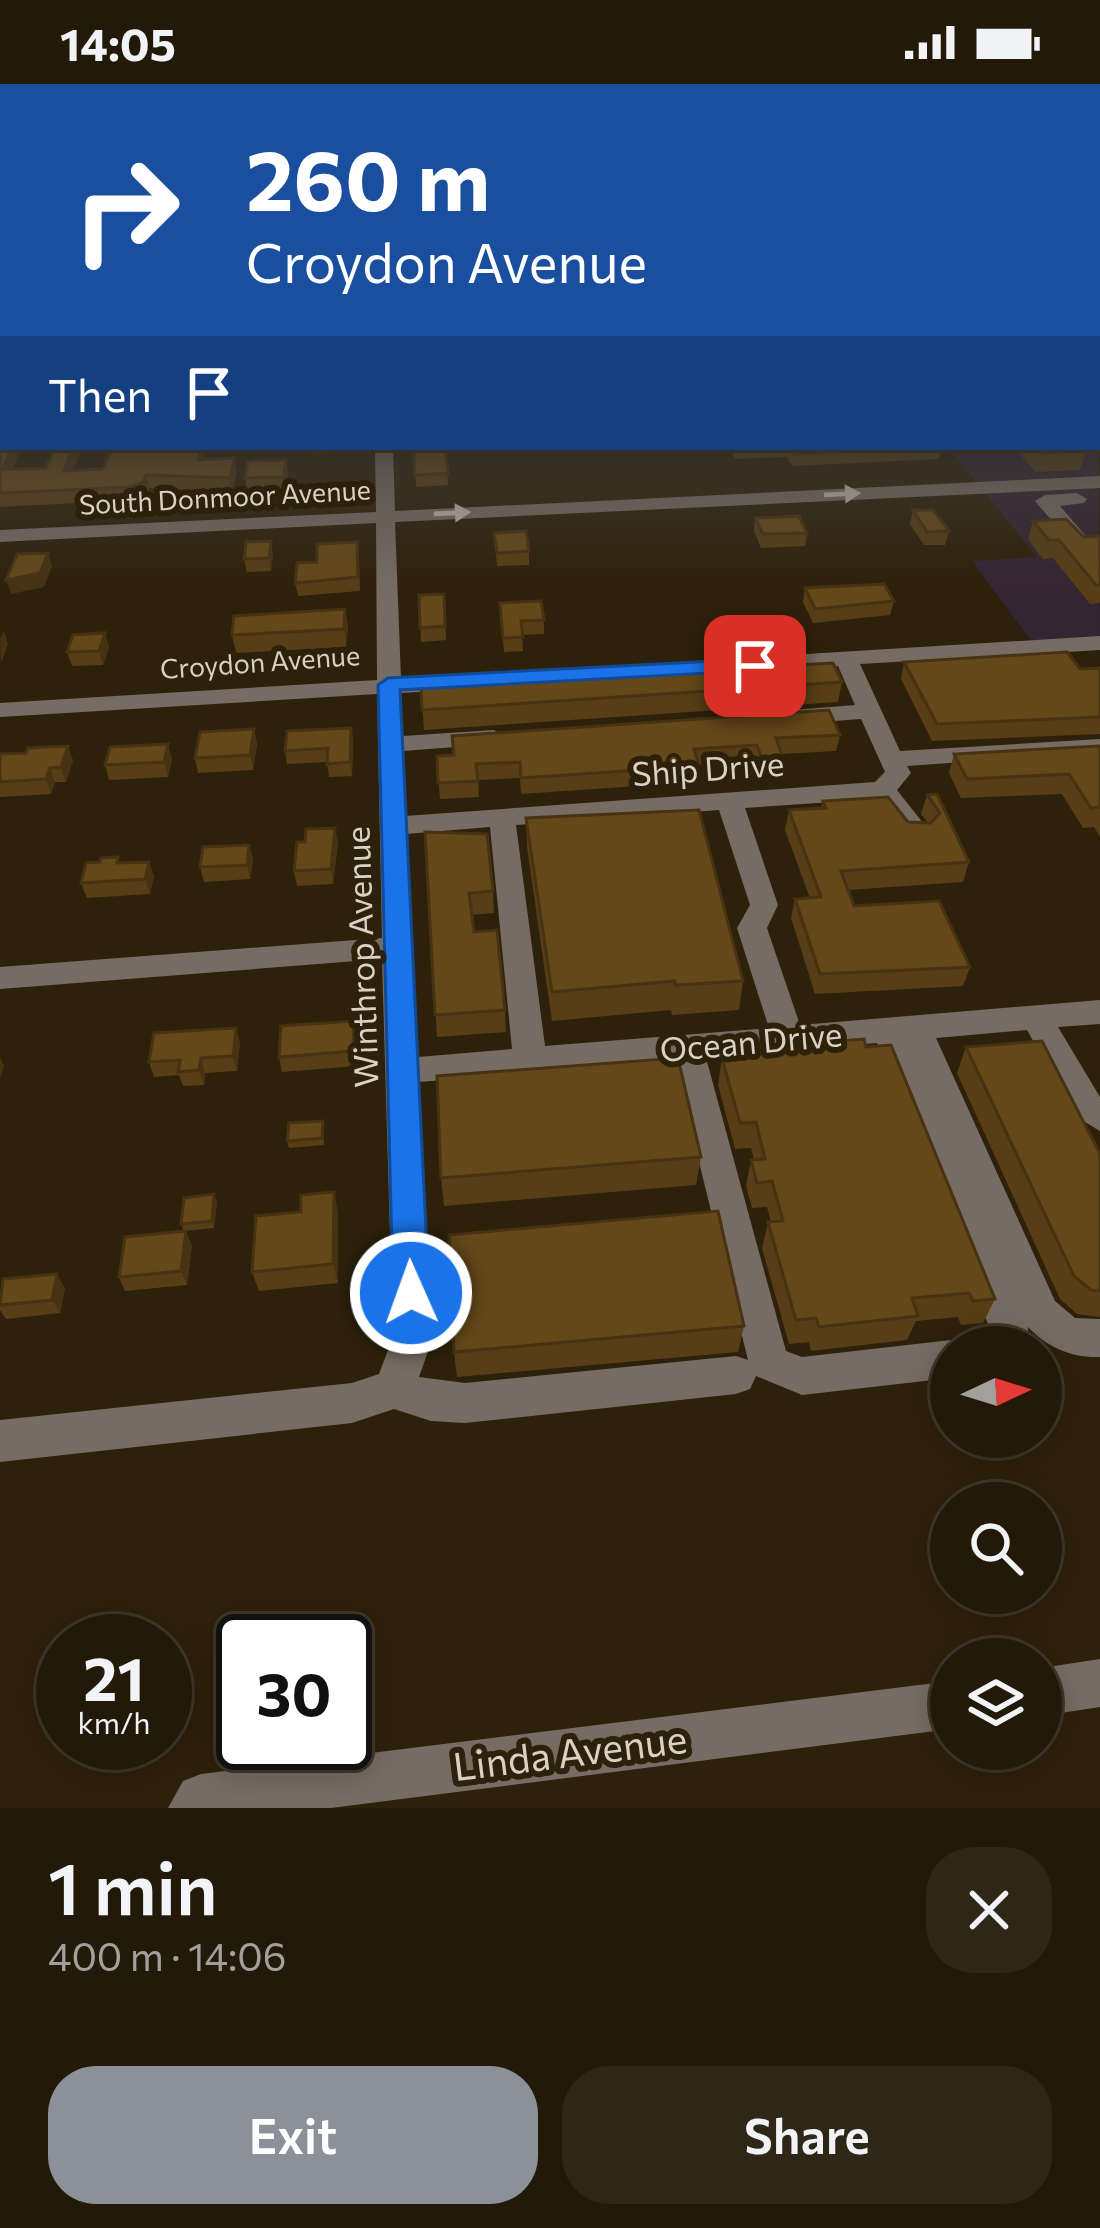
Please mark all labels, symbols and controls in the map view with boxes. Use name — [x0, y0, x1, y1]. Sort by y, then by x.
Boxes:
text: 14:05 — [60, 15, 176, 70]
text: 260 m — [246, 126, 490, 228]
icon: right — [48, 132, 204, 288]
text: Croydon Avenue — [246, 228, 647, 294]
icon: arrive — [176, 360, 242, 426]
text: Then — [48, 366, 152, 421]
street label: South Donmoor Avenue — [78, 472, 372, 521]
one-way arrow — [824, 484, 862, 503]
one-way arrow — [434, 503, 472, 522]
pin — [704, 615, 806, 717]
icon: arrive — [722, 633, 788, 699]
street label: Croydon Avenue — [159, 638, 361, 685]
street label: Ship Drive — [630, 742, 785, 793]
street label: Winthrop Avenue — [335, 826, 386, 1089]
street label: Ocean Drive — [658, 1012, 844, 1069]
position arrow — [348, 1230, 474, 1356]
north arrow — [930, 1326, 1062, 1458]
map controls — [930, 1326, 1062, 1770]
button: search — [930, 1482, 1062, 1614]
speed limit sign: 30 — [216, 1614, 372, 1770]
button: layers — [930, 1638, 1062, 1770]
text: 21 — [83, 1640, 145, 1713]
text: km/h — [78, 1703, 150, 1740]
street label: Linda Avenue — [450, 1713, 689, 1789]
text: 1 min — [48, 1842, 218, 1930]
button: close — [926, 1847, 1052, 1973]
text: 400 m · 14:06 — [48, 1931, 286, 1979]
button: Exit — [48, 2066, 538, 2204]
button: Share — [562, 2066, 1052, 2204]

